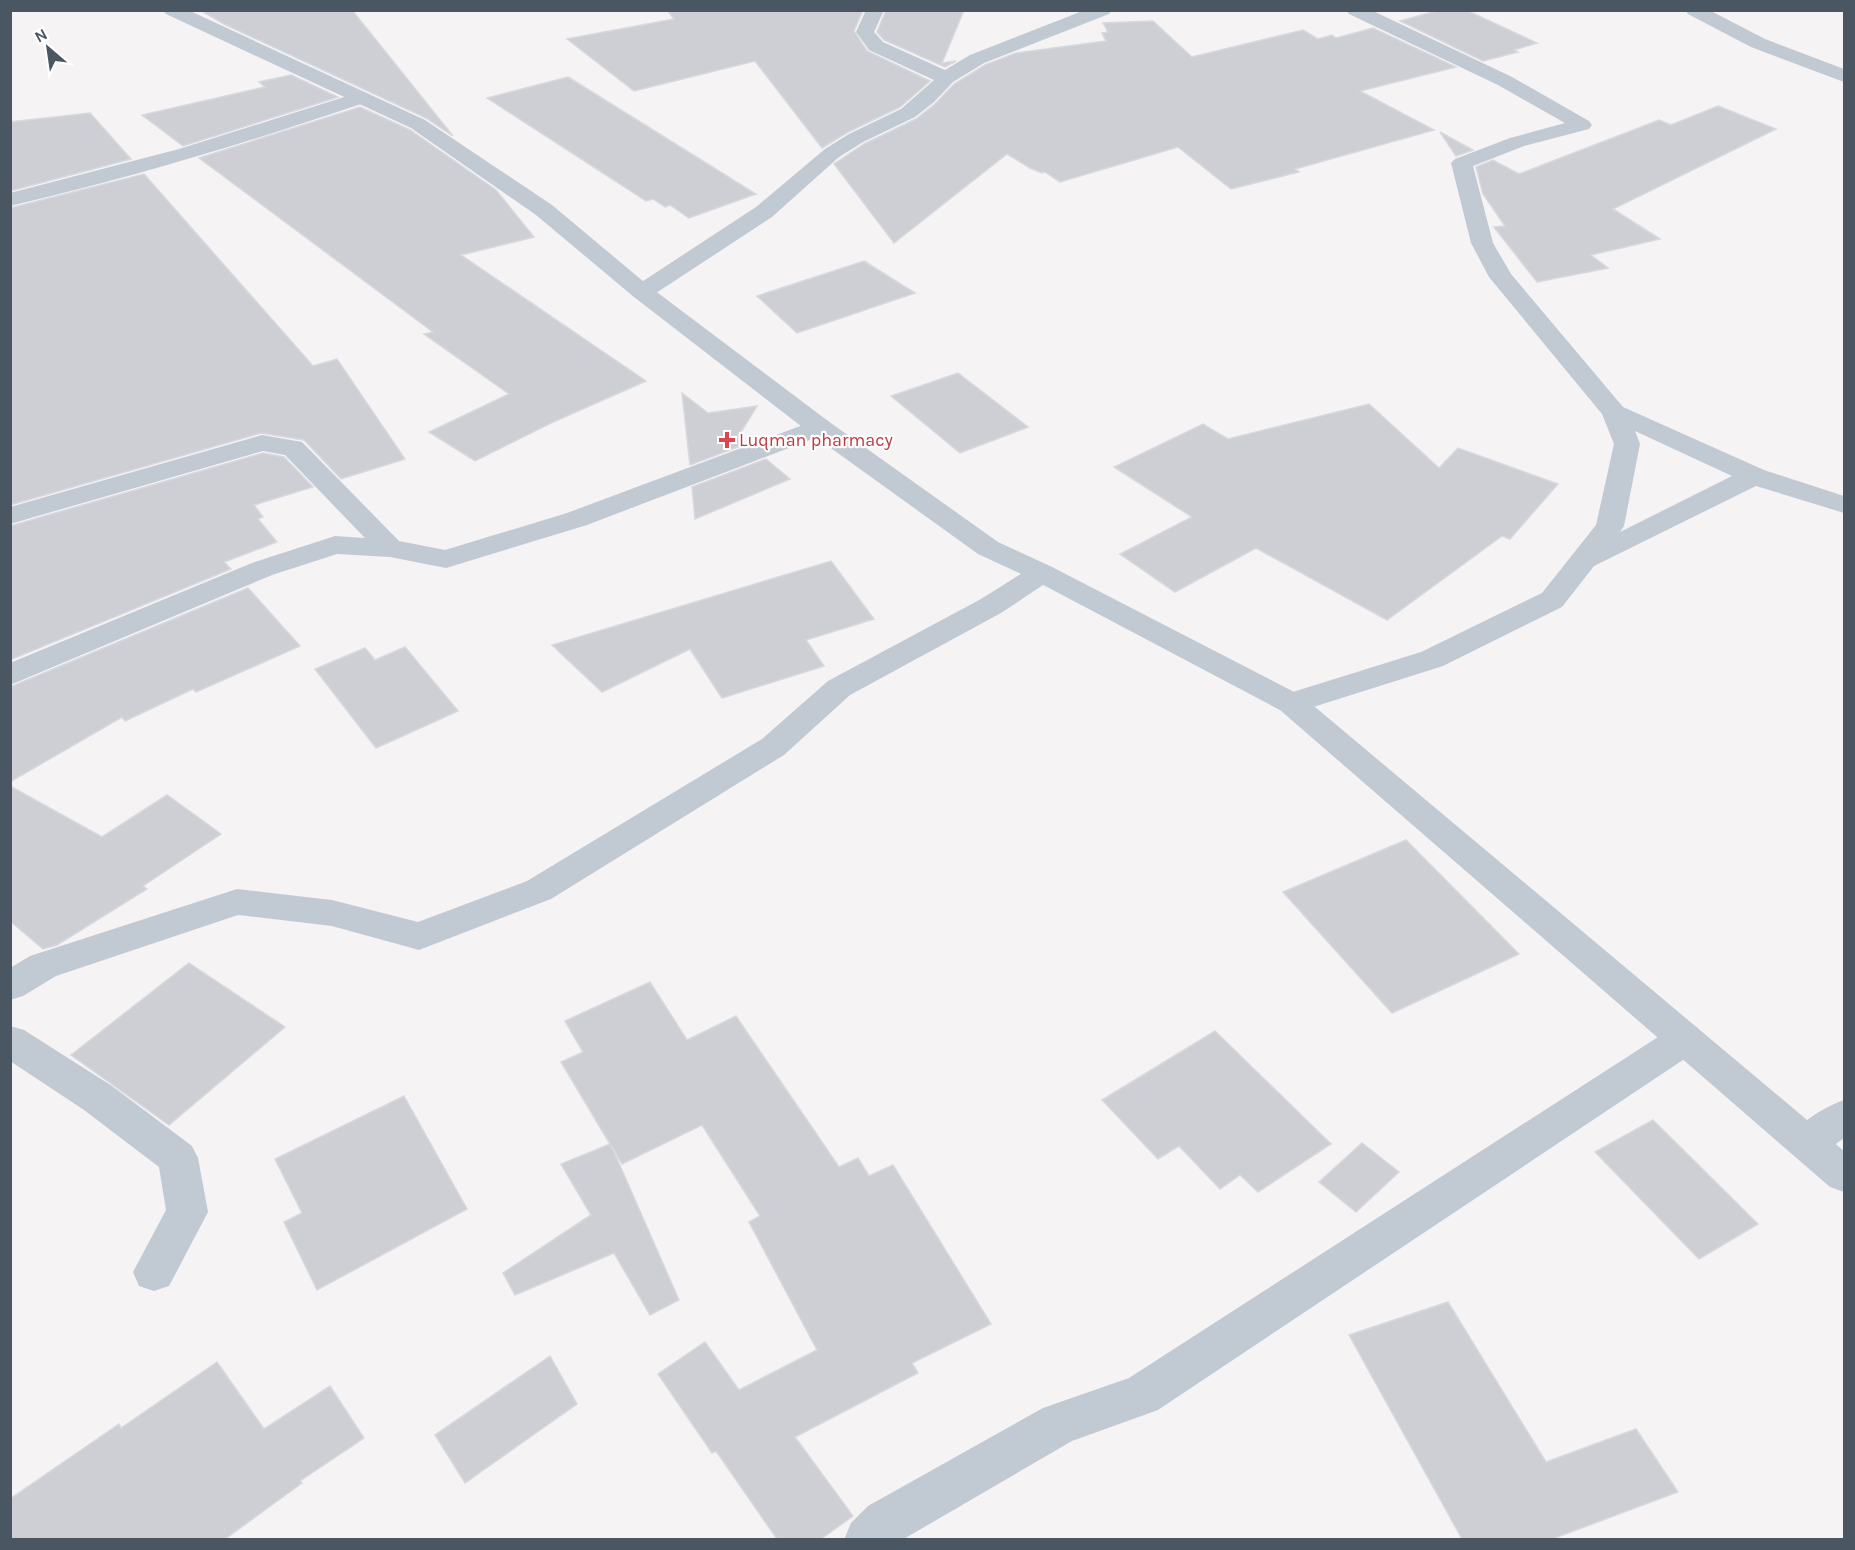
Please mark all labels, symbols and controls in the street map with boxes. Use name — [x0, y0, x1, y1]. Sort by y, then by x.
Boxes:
north arrow — [18, 18, 78, 78]
text: N — [31, 24, 51, 46]
place label: Luqman pharmacy — [739, 429, 894, 451]
marker: Luqman pharmacy — [720, 433, 734, 447]

